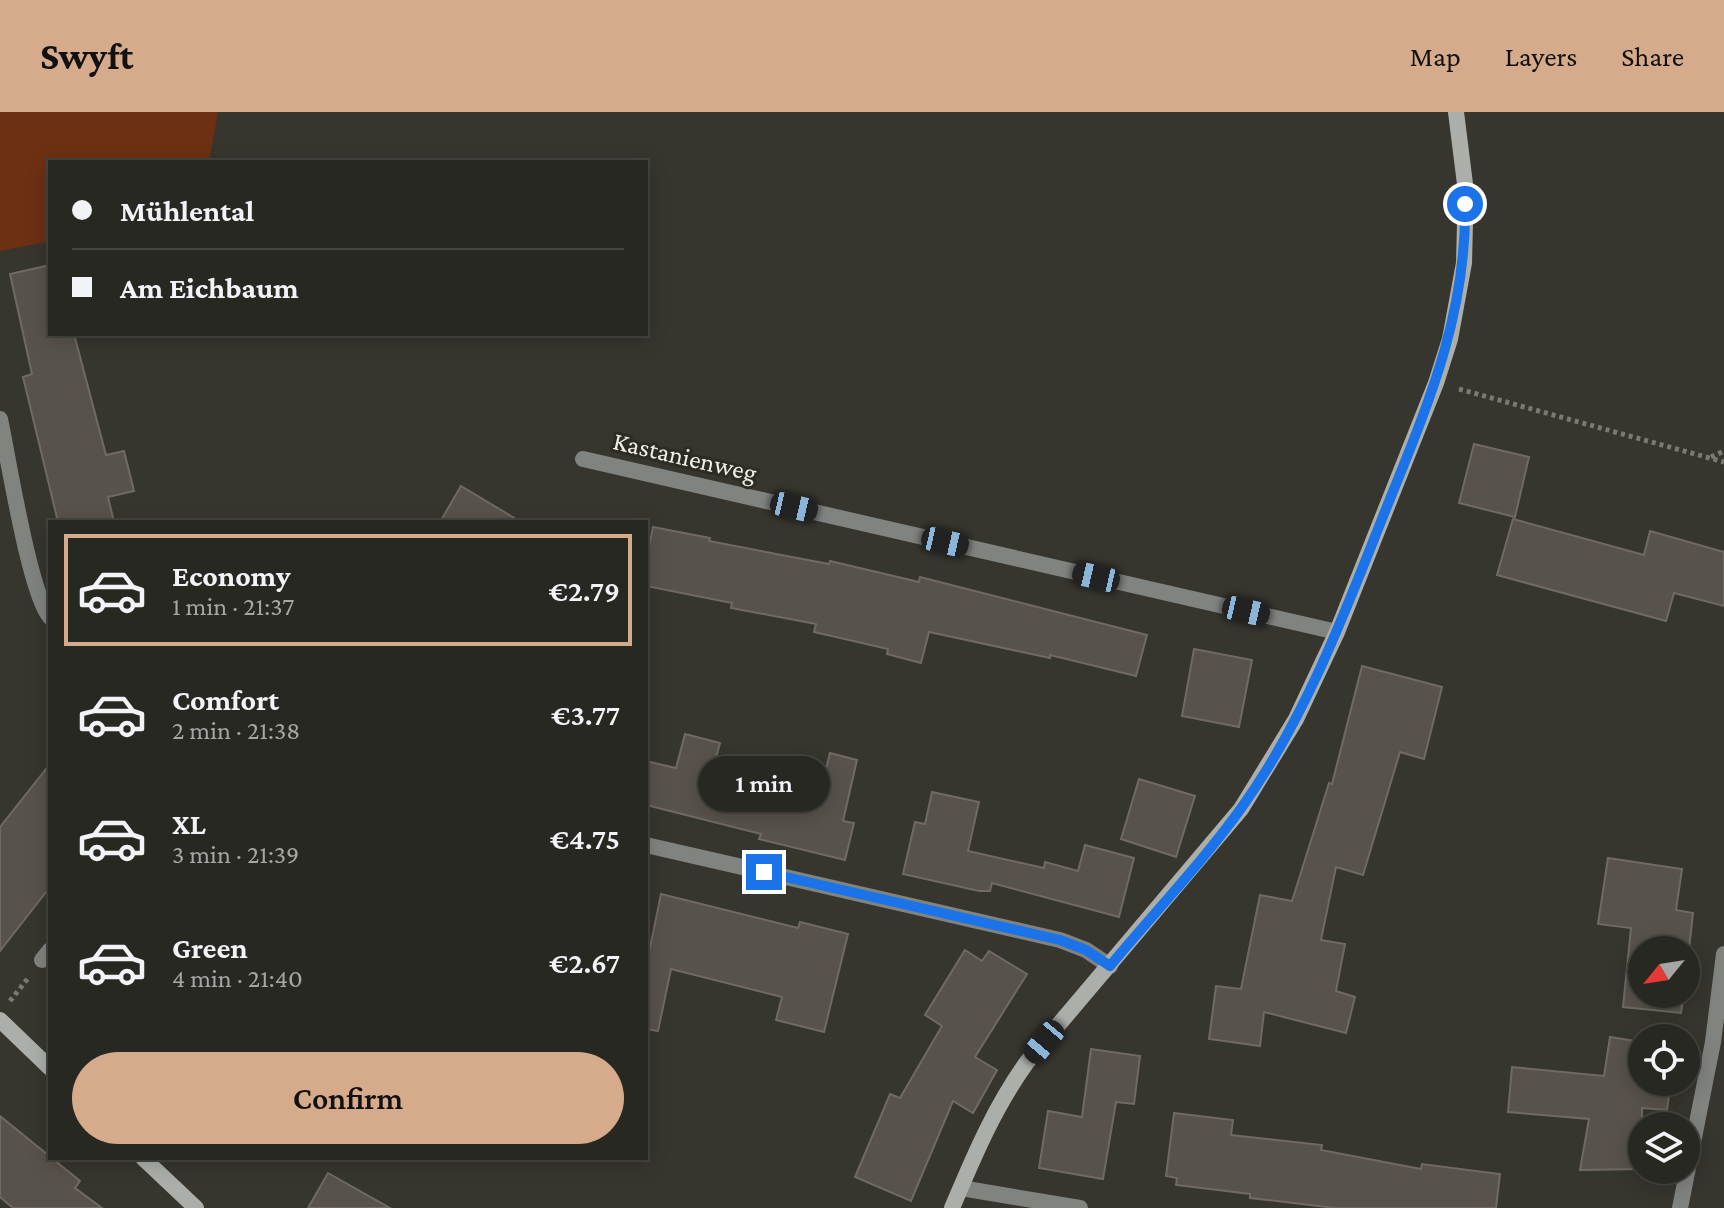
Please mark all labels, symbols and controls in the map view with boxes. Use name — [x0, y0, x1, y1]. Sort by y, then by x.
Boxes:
text: Swyft — [40, 35, 133, 77]
text: Map — [1410, 41, 1461, 72]
text: Layers — [1505, 41, 1577, 72]
text: Share — [1621, 41, 1684, 72]
route start — [1447, 186, 1483, 222]
text: Mühlental — [120, 194, 254, 227]
text: Am Eichbaum — [120, 271, 299, 304]
street label: Kastanienweg — [610, 426, 760, 488]
car — [768, 490, 820, 524]
car — [919, 525, 971, 559]
icon: car — [76, 554, 148, 626]
text: Economy — [172, 559, 291, 592]
car — [1070, 560, 1122, 594]
text: €2.79 — [549, 574, 620, 607]
text: 1 min · 21:37 — [172, 592, 294, 621]
car — [1220, 594, 1272, 628]
icon: car — [76, 678, 148, 750]
text: Comfort — [172, 683, 279, 716]
text: €3.77 — [551, 698, 620, 731]
text: 2 min · 21:38 — [172, 716, 300, 745]
callout: 1 min — [698, 756, 830, 812]
text: 1 min — [735, 769, 793, 798]
icon: car — [76, 802, 148, 874]
text: XL — [172, 807, 206, 840]
text: €4.75 — [550, 822, 620, 855]
text: 3 min · 21:39 — [172, 840, 299, 869]
route end — [746, 854, 782, 890]
icon: car — [76, 926, 148, 998]
text: Green — [172, 931, 248, 964]
north arrow — [1628, 936, 1700, 1008]
map controls — [1628, 936, 1700, 1184]
text: €2.67 — [549, 946, 620, 979]
text: 4 min · 21:40 — [172, 964, 303, 993]
car — [1019, 1016, 1069, 1068]
button: locate — [1628, 1024, 1700, 1096]
button: Confirm — [72, 1052, 624, 1144]
button: layers — [1628, 1112, 1700, 1184]

